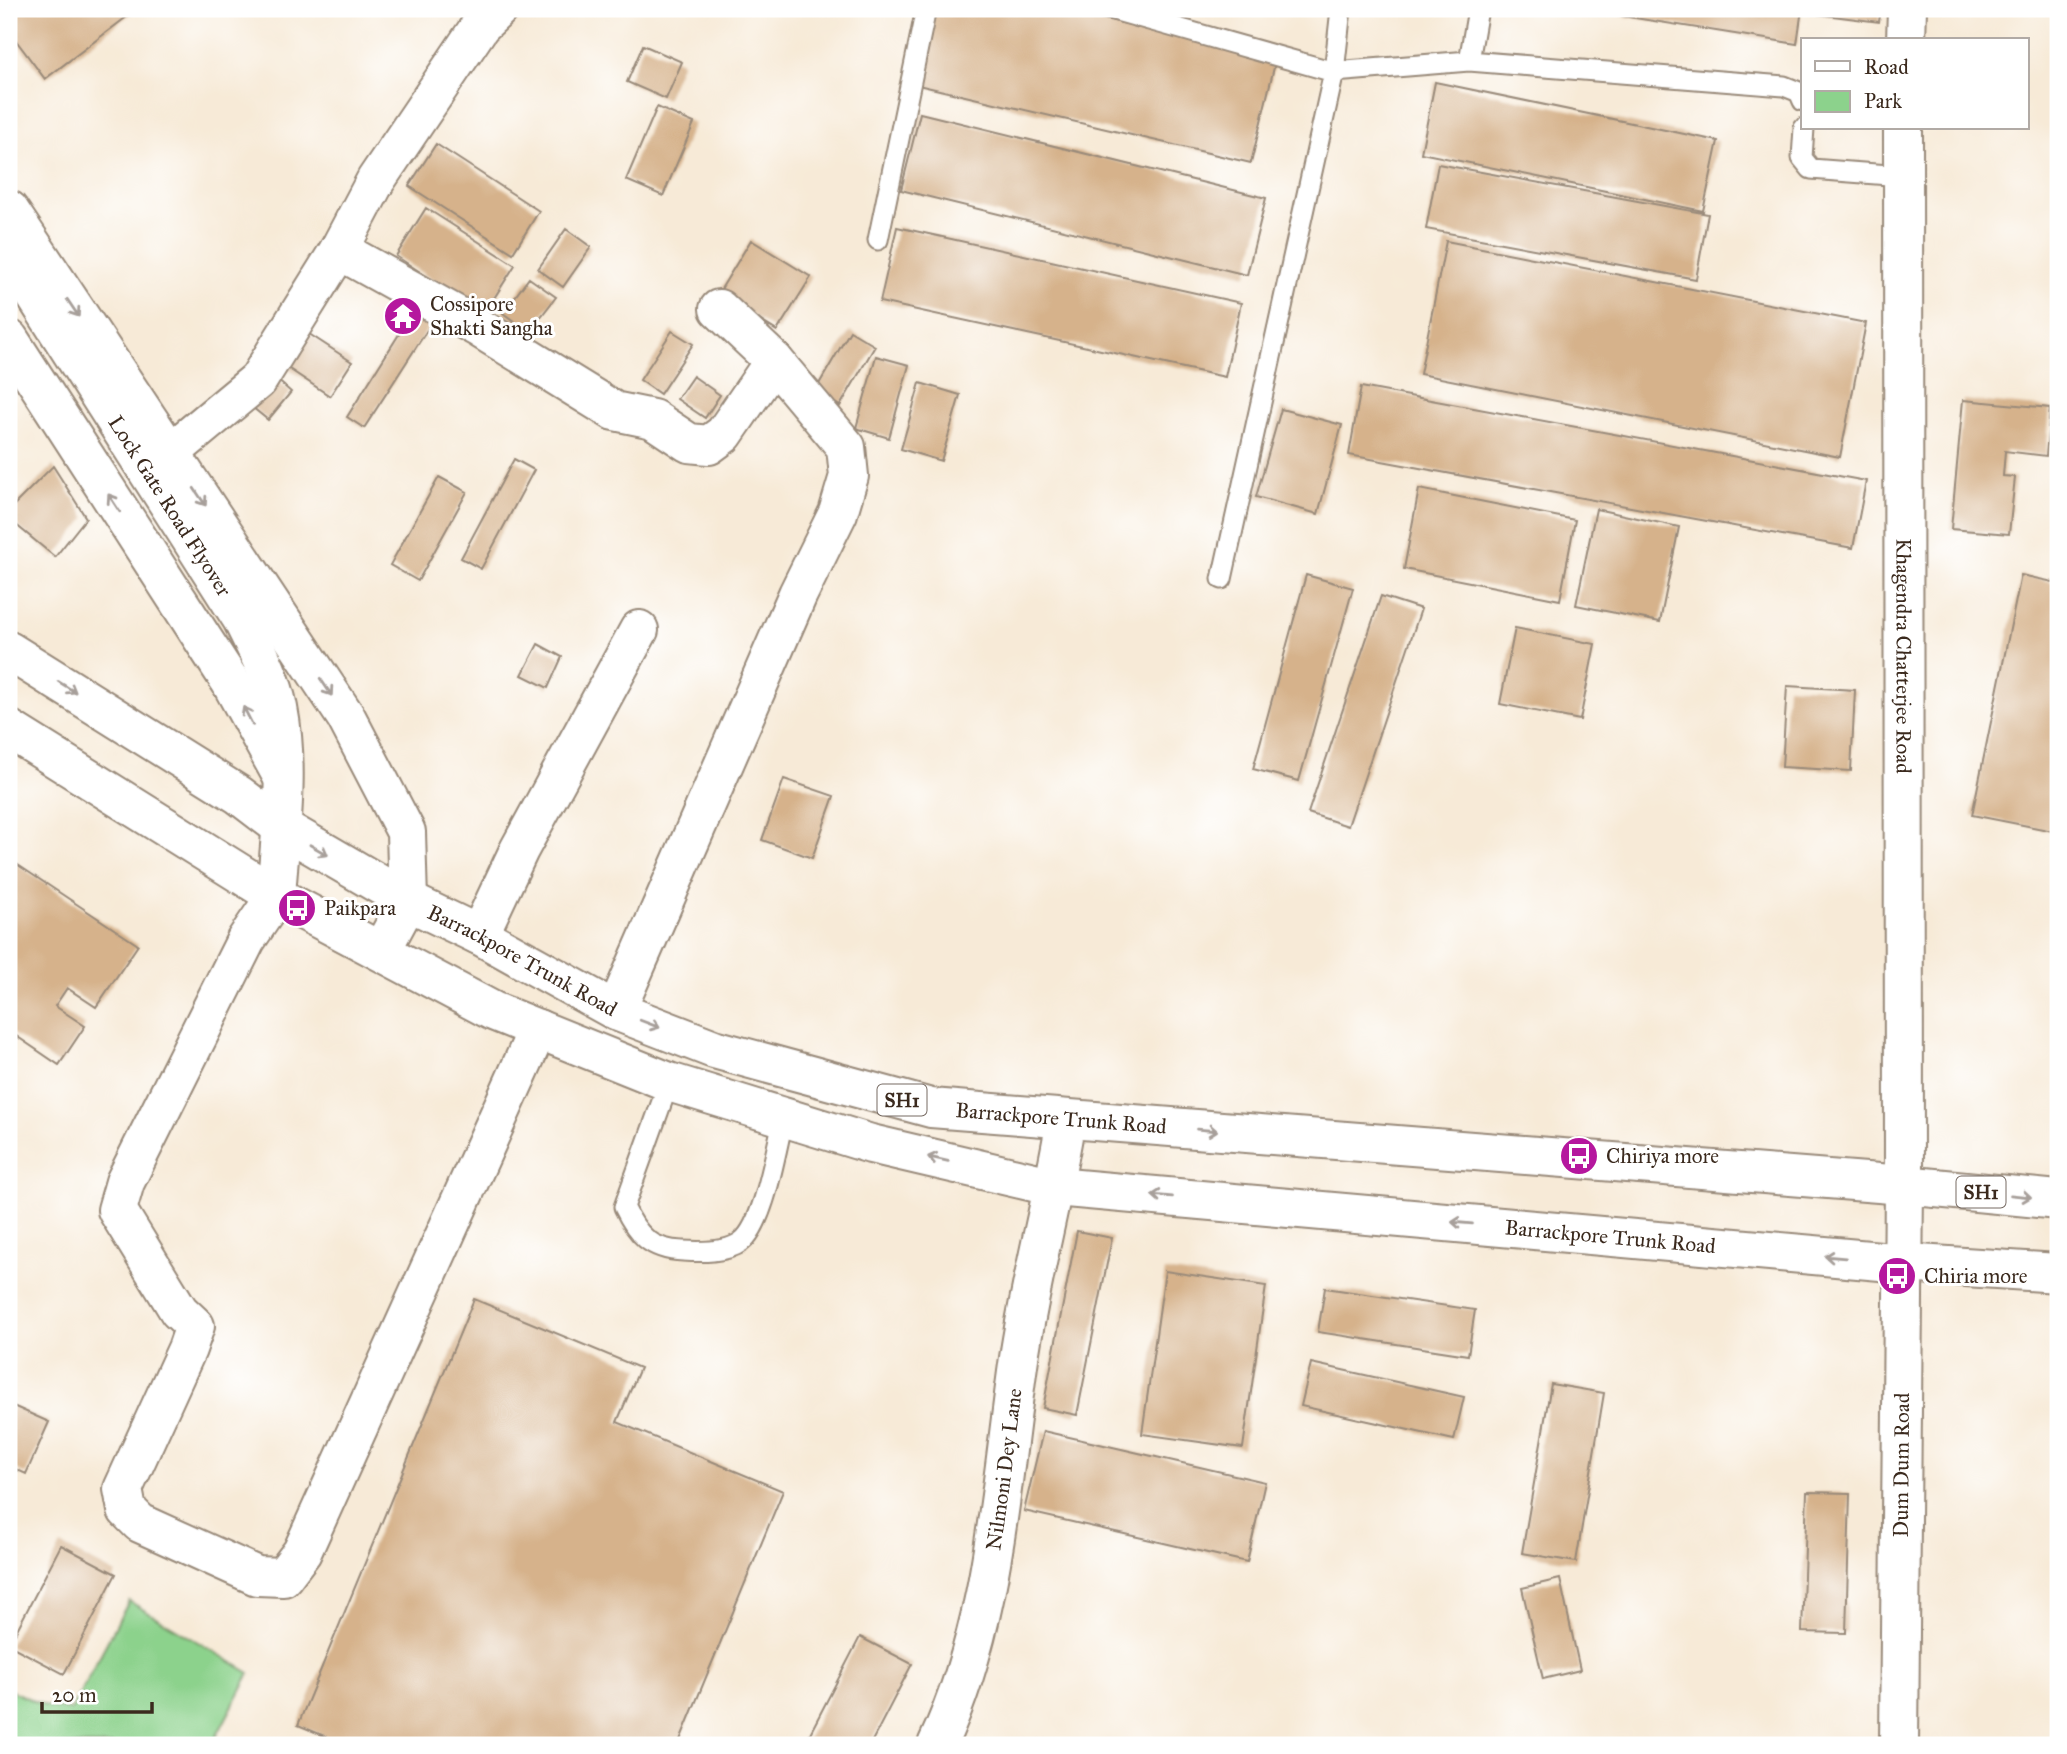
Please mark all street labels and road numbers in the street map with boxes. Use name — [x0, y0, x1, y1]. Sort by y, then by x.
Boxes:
street label: Lock Gate Road Flyover — [103, 411, 237, 601]
street label: Khagendra Chatterjee Road — [1890, 538, 1917, 774]
street label: Barrackpore Trunk Road — [423, 899, 622, 1022]
road number: SH1 — [878, 1084, 926, 1116]
street label: Barrackpore Trunk Road — [954, 1097, 1168, 1140]
road number: SH1 — [1956, 1176, 2006, 1208]
street label: Barrackpore Trunk Road — [1504, 1214, 1717, 1259]
street label: Nilmoni Dey Lane — [980, 1386, 1028, 1552]
street label: Dum Dum Road — [1888, 1392, 1915, 1537]

